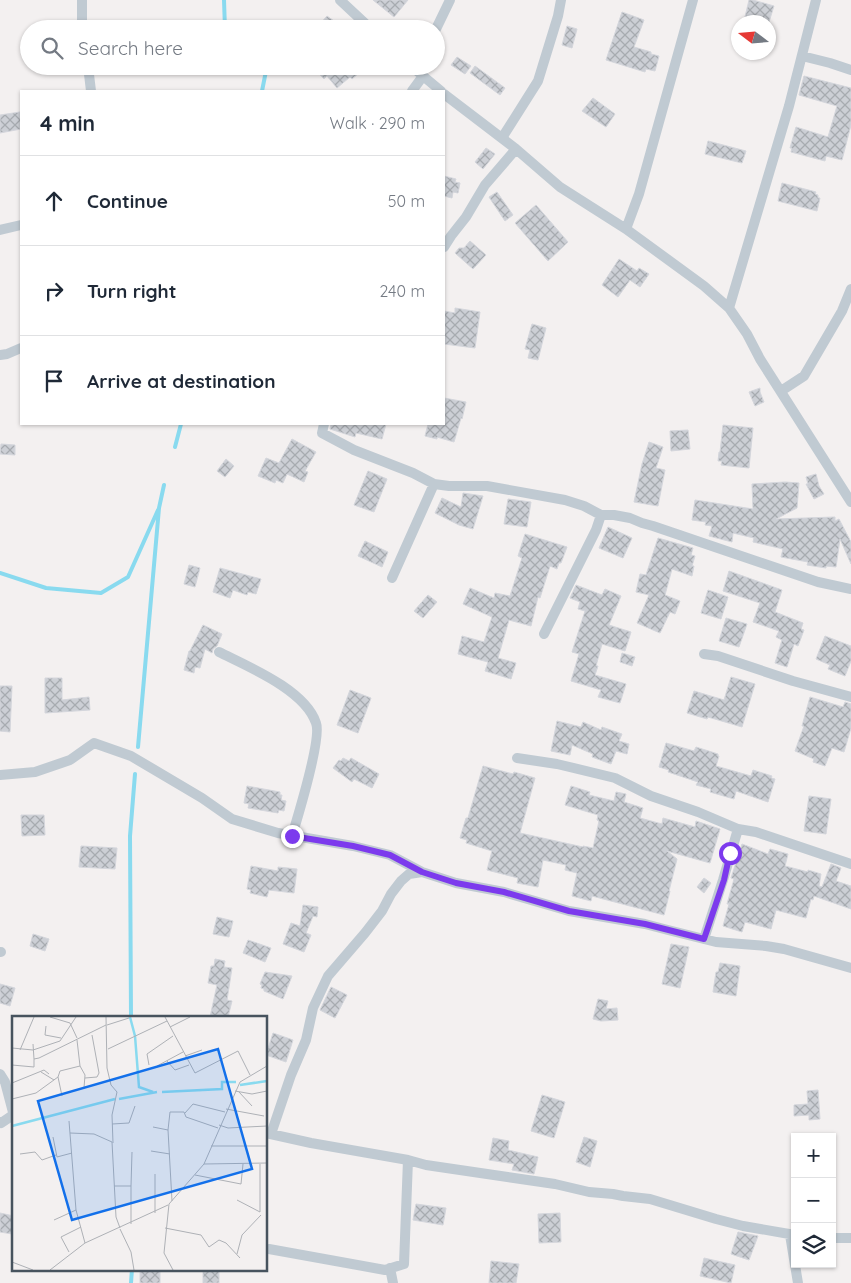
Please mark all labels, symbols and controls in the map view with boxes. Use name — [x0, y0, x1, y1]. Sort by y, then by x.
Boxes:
north arrow — [731, 15, 776, 60]
search box — [20, 20, 445, 75]
icon: search — [38, 34, 66, 62]
text: Search here — [78, 36, 183, 60]
text: 4 min — [40, 110, 95, 136]
text: Walk · 290 m — [330, 113, 425, 133]
icon: ahead — [40, 187, 68, 215]
text: Continue — [87, 189, 168, 213]
text: 50 m — [388, 191, 425, 211]
icon: right — [40, 277, 68, 305]
text: Turn right — [87, 279, 176, 303]
text: 240 m — [379, 281, 425, 301]
icon: arrive — [40, 367, 68, 395]
text: Arrive at destination — [87, 369, 276, 393]
route end — [281, 825, 304, 848]
route start — [719, 842, 742, 865]
inset map — [12, 1016, 268, 1270]
map controls — [791, 1133, 836, 1268]
button: + — [791, 1133, 836, 1178]
button: − — [791, 1178, 836, 1223]
button: layers — [791, 1223, 836, 1268]

